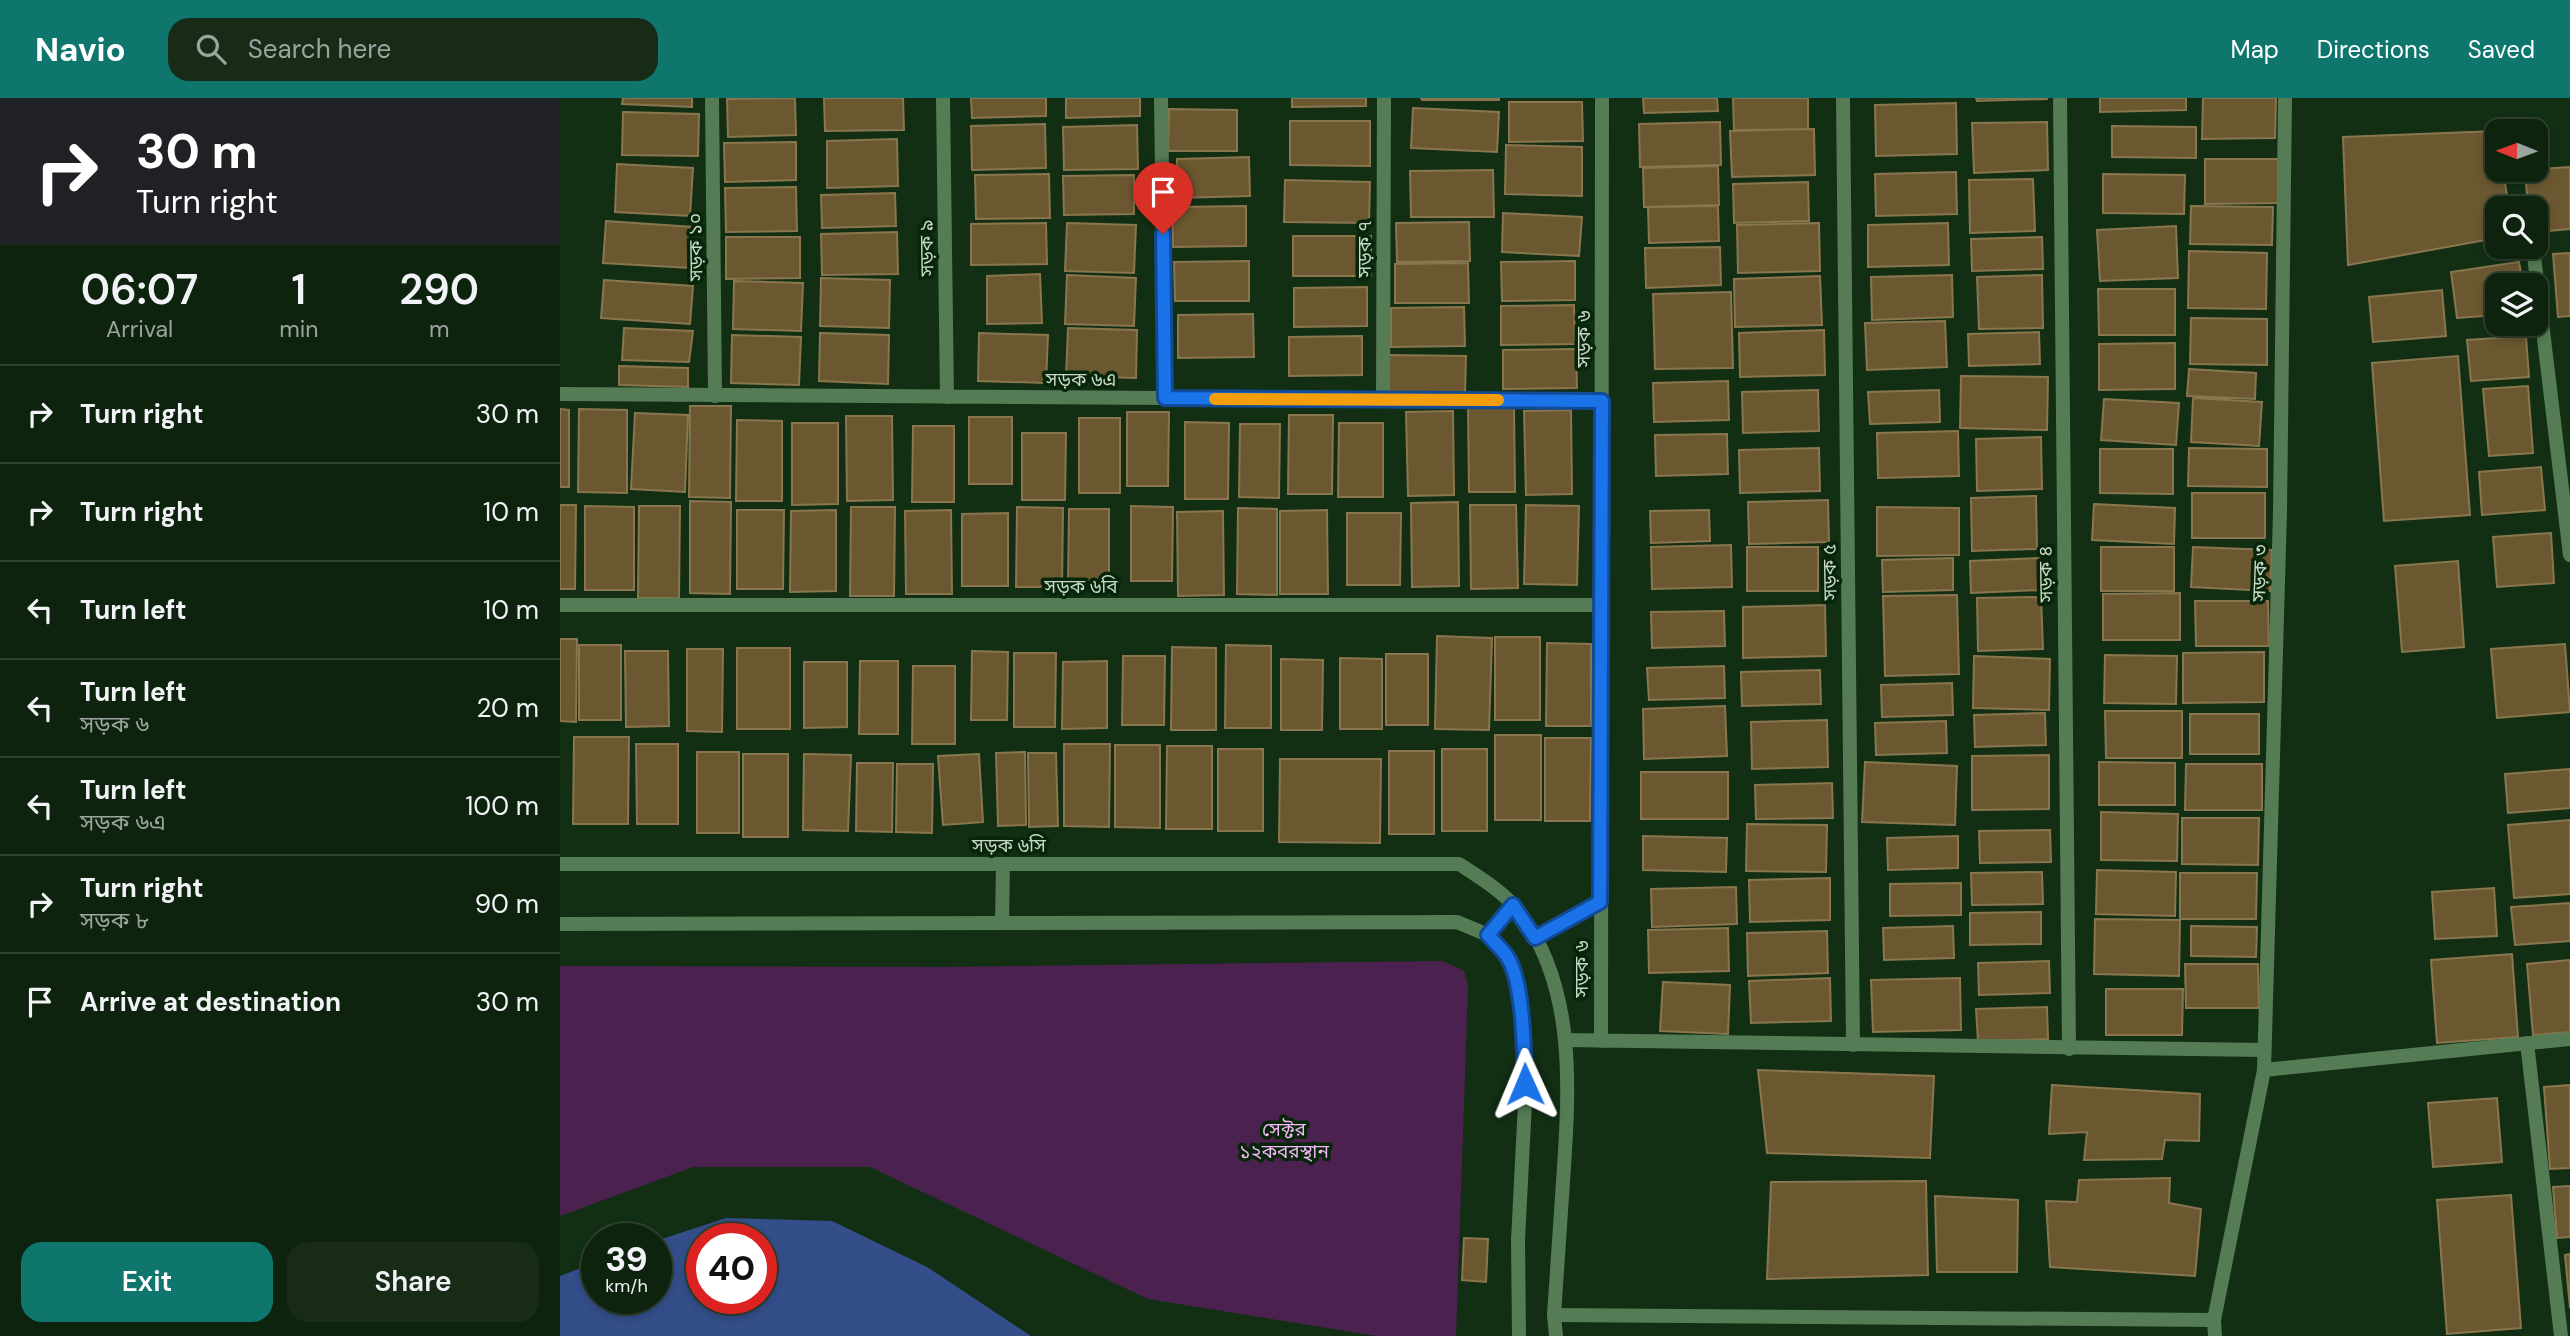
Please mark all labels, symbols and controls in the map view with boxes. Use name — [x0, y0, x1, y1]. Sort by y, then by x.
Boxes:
search box — [168, 18, 658, 81]
text: Navio — [35, 28, 126, 71]
icon: search — [192, 30, 230, 68]
text: Search here — [248, 32, 391, 66]
text: Map — [2231, 34, 2279, 65]
text: Directions — [2317, 34, 2430, 65]
text: Saved — [2468, 34, 2535, 65]
text: 30 m — [136, 119, 258, 183]
north arrow — [2485, 119, 2548, 182]
map controls — [2485, 119, 2548, 336]
icon: right — [21, 126, 112, 217]
pin — [1133, 162, 1193, 234]
icon: arrive — [1144, 173, 1182, 211]
text: Turn right — [136, 181, 278, 223]
button: search — [2485, 196, 2548, 259]
street label: সড়ক ১০ — [682, 213, 709, 282]
street label: সড়ক ৯ — [914, 219, 940, 278]
street label: সড়ক ৭ — [1352, 220, 1377, 279]
text: 06:07 — [81, 262, 198, 317]
text: 1 — [291, 262, 306, 317]
text: 290 — [399, 262, 479, 317]
button: layers — [2485, 273, 2548, 336]
street label: সড়ক ৬ — [1571, 310, 1596, 369]
text: Arrival — [106, 314, 173, 344]
text: min — [279, 314, 318, 344]
text: m — [429, 314, 449, 344]
street label: সড়ক ৬এ — [1045, 367, 1116, 392]
icon: right — [21, 395, 59, 433]
text: Turn right — [80, 397, 204, 431]
text: 30 m — [476, 397, 539, 431]
icon: right — [21, 493, 59, 531]
text: Turn right — [80, 495, 204, 529]
text: 10 m — [483, 495, 539, 529]
street label: সড়ক ৫ — [1817, 543, 1843, 602]
street label: সড়ক ৩ — [2246, 544, 2273, 603]
street label: সড়ক ৪ — [2033, 545, 2059, 604]
street label: সড়ক ৬বি — [1043, 574, 1118, 599]
icon: left — [21, 591, 59, 629]
text: Turn left — [80, 593, 187, 627]
text: 10 m — [483, 593, 539, 627]
text: Turn left — [80, 675, 187, 709]
icon: left — [21, 689, 59, 727]
text: 20 m — [476, 691, 539, 725]
text: সড়ক ৬ — [80, 709, 149, 739]
text: Turn left — [80, 773, 187, 807]
icon: left — [21, 787, 59, 825]
text: 100 m — [465, 789, 539, 823]
text: সড়ক ৬এ — [80, 807, 166, 837]
street label: সড়ক ৬সি — [971, 833, 1047, 858]
text: Turn right — [80, 871, 204, 905]
icon: right — [21, 885, 59, 923]
text: 90 m — [475, 887, 539, 921]
text: সড়ক ৮ — [80, 905, 149, 935]
street label: সড়ক ৬ — [1569, 940, 1594, 999]
icon: arrive — [21, 983, 59, 1021]
text: Arrive at destination — [80, 985, 341, 1019]
text: 30 m — [476, 985, 539, 1019]
position arrow — [1488, 1047, 1562, 1121]
park label: সেক্টর ১২কবরস্থান — [1239, 1117, 1329, 1164]
speed limit sign: 40 — [686, 1223, 777, 1314]
text: 39 — [605, 1236, 648, 1282]
button: Exit — [21, 1242, 273, 1322]
button: Share — [287, 1242, 539, 1322]
text: km/h — [605, 1274, 648, 1298]

